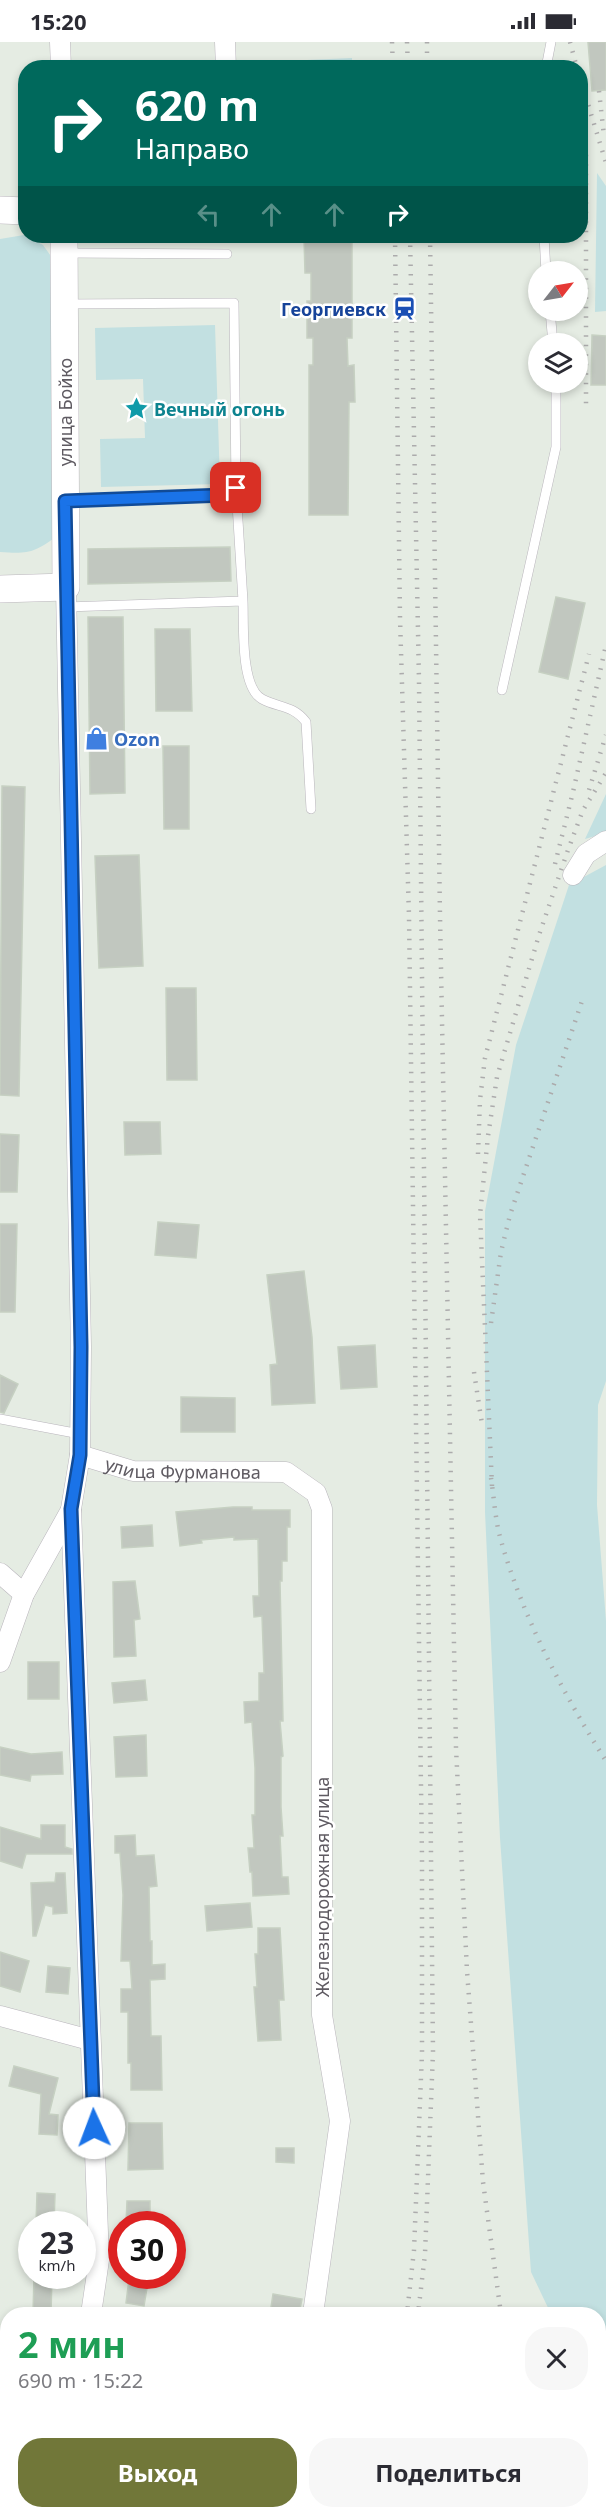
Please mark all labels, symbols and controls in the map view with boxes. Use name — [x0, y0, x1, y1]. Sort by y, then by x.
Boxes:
text: 15:20 — [30, 6, 87, 36]
text: 620 m — [135, 76, 259, 133]
icon: right — [36, 84, 114, 162]
text: Направо — [135, 130, 249, 167]
icon: left — [192, 198, 225, 231]
icon: ahead — [255, 198, 288, 231]
icon: ahead — [318, 198, 351, 231]
icon: right — [381, 198, 414, 231]
north arrow — [528, 261, 588, 321]
map controls — [528, 261, 588, 393]
station icon: Георгиевск — [391, 296, 417, 322]
place label: Георгиевск — [281, 297, 386, 321]
button: layers — [528, 333, 588, 393]
street label: улица Бойко — [53, 358, 77, 466]
place icon: Вечный огонь — [123, 396, 149, 422]
place label: Вечный огонь — [154, 397, 285, 421]
pin — [210, 462, 261, 513]
icon: arrive — [219, 471, 252, 504]
shop icon: Ozon — [83, 726, 109, 752]
place label: Ozon — [114, 727, 160, 751]
street label: улица Фурманова — [102, 1451, 261, 1484]
street label: Железнодорожная улица — [310, 1777, 334, 1997]
position arrow — [62, 2096, 126, 2160]
speed limit sign: 30 — [108, 2211, 186, 2289]
text: 23 — [40, 2222, 74, 2263]
text: km/h — [39, 2255, 75, 2275]
text: 2 мин — [18, 2320, 126, 2369]
button: close — [525, 2327, 588, 2390]
text: 690 m · 15:22 — [18, 2367, 143, 2394]
button: Выход — [18, 2438, 297, 2507]
button: Поделиться — [309, 2438, 588, 2507]

